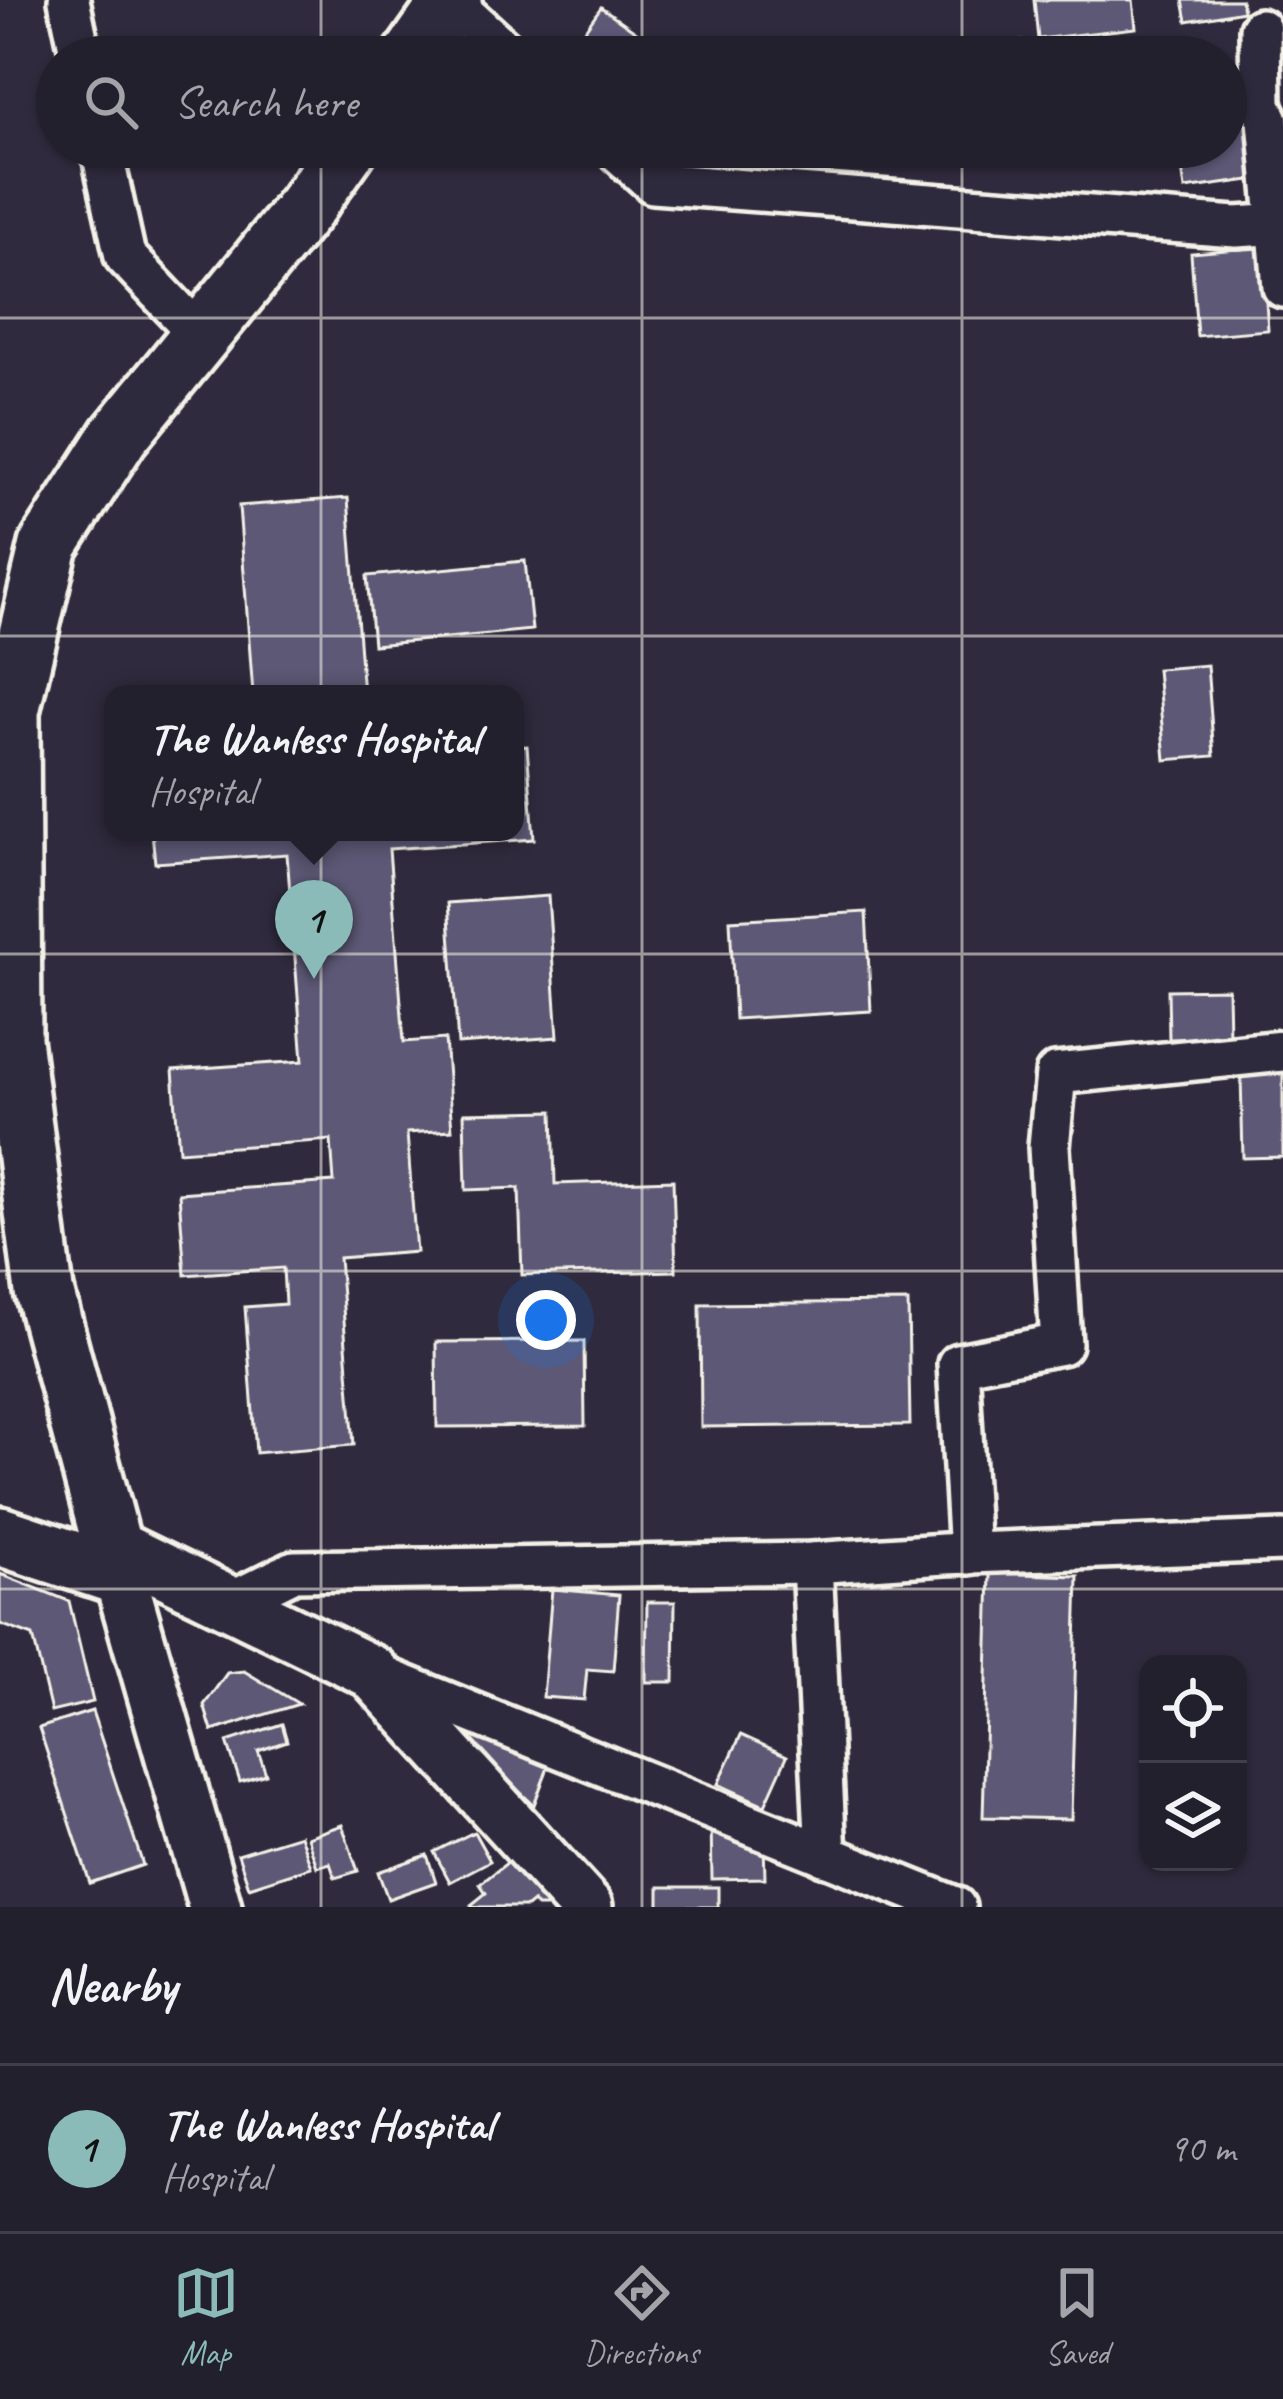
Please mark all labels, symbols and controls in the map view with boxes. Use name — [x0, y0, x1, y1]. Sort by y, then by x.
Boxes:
search box — [36, 36, 1247, 168]
icon: search — [78, 69, 144, 135]
text: Search here — [174, 74, 357, 131]
popup — [104, 685, 524, 841]
text: The Wanless Hospital — [148, 710, 480, 767]
text: Hospital — [148, 767, 255, 816]
pin: 1 — [275, 880, 353, 979]
your location — [516, 1290, 576, 1350]
map controls — [1139, 1655, 1247, 1871]
button: locate — [1139, 1655, 1247, 1763]
button: layers — [1139, 1763, 1247, 1871]
text: Nearby — [48, 1953, 176, 2017]
text: The Wanless Hospital — [162, 2096, 493, 2153]
text: 1 — [78, 2124, 96, 2173]
text: 90 m — [1169, 2124, 1235, 2173]
text: Hospital — [162, 2153, 269, 2202]
tab: Map — [173, 2260, 239, 2374]
tab: Directions — [584, 2260, 699, 2374]
tab: Saved — [1044, 2260, 1110, 2374]

